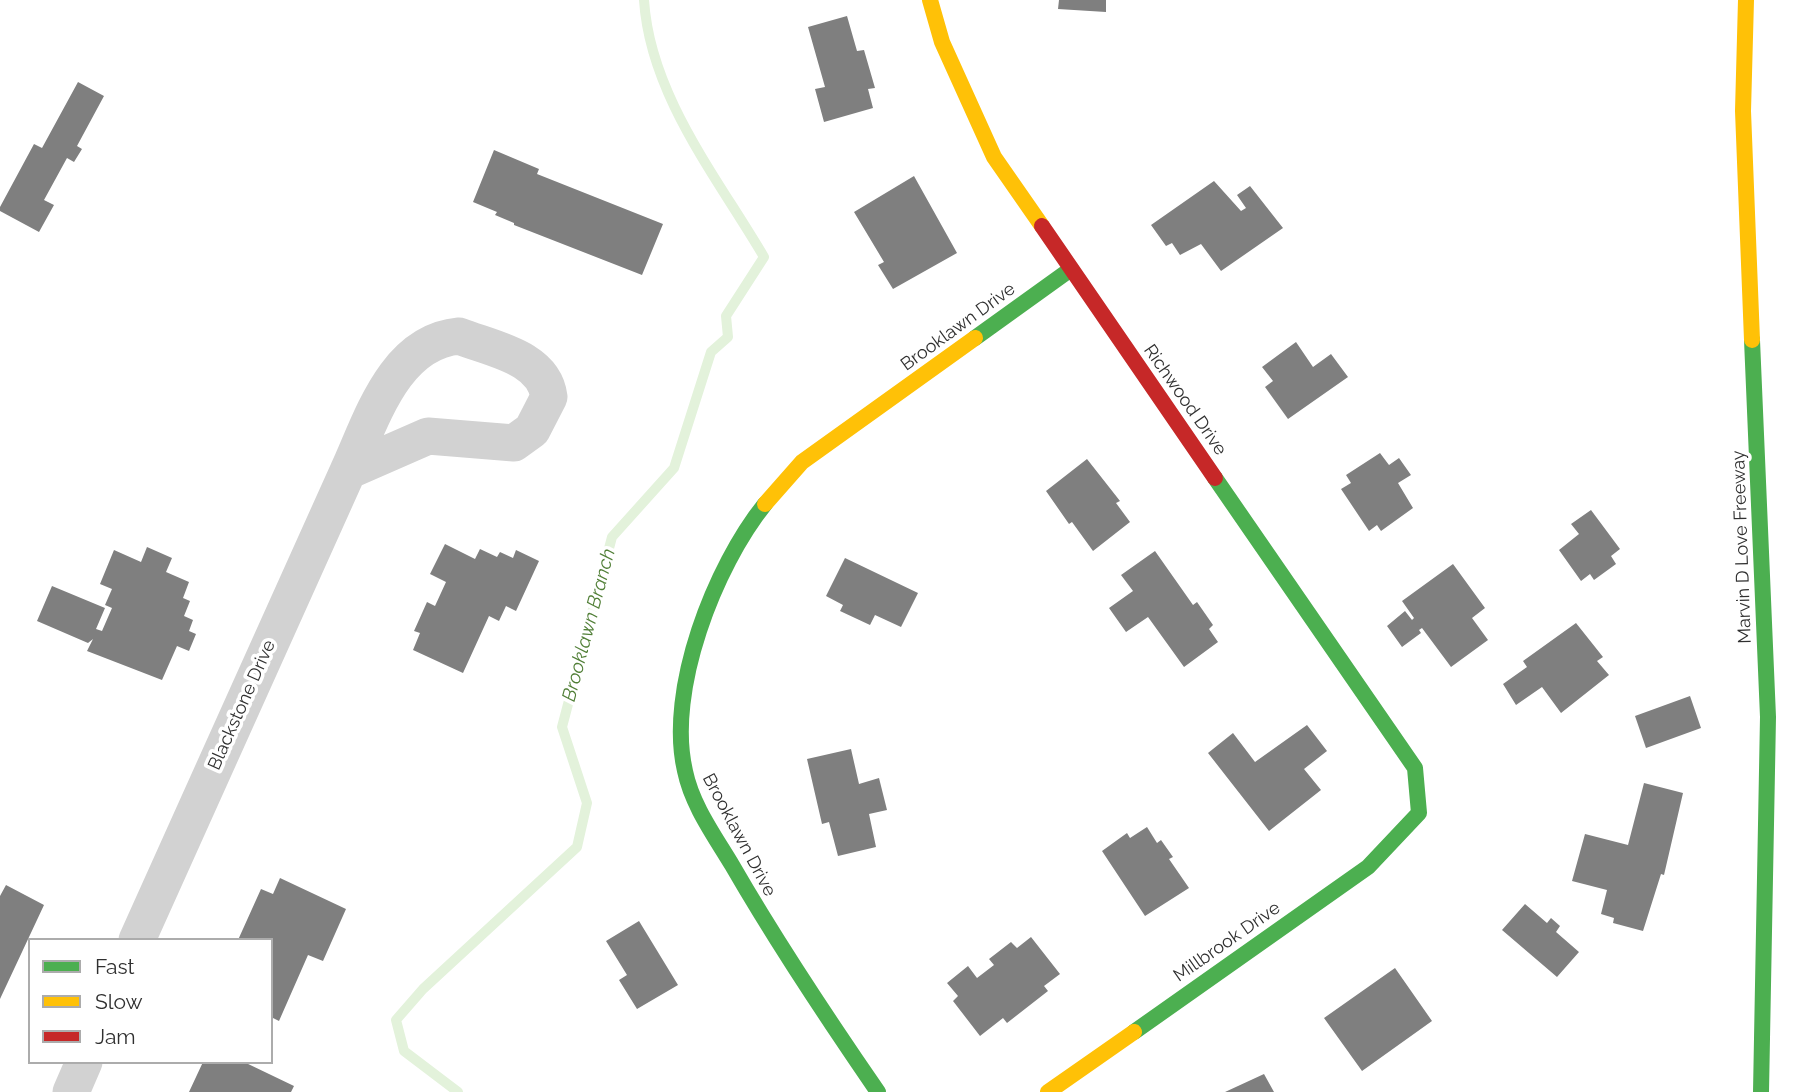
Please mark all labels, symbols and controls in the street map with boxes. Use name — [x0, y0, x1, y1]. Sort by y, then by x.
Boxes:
street label: Brooklawn Drive — [897, 278, 1019, 376]
street label: Richwood Drive — [1139, 340, 1231, 460]
street label: Marvin D Love Freeway — [1728, 450, 1756, 644]
water label: Brooklawn Branch — [558, 546, 620, 704]
street label: Blackstone Drive — [204, 637, 280, 773]
street label: Brooklawn Drive — [698, 770, 780, 900]
street label: Millbrook Drive — [1170, 897, 1284, 987]
legend — [28, 938, 273, 1064]
text: Fast — [95, 954, 135, 979]
text: Slow — [95, 989, 143, 1014]
text: Jam — [95, 1024, 136, 1049]

